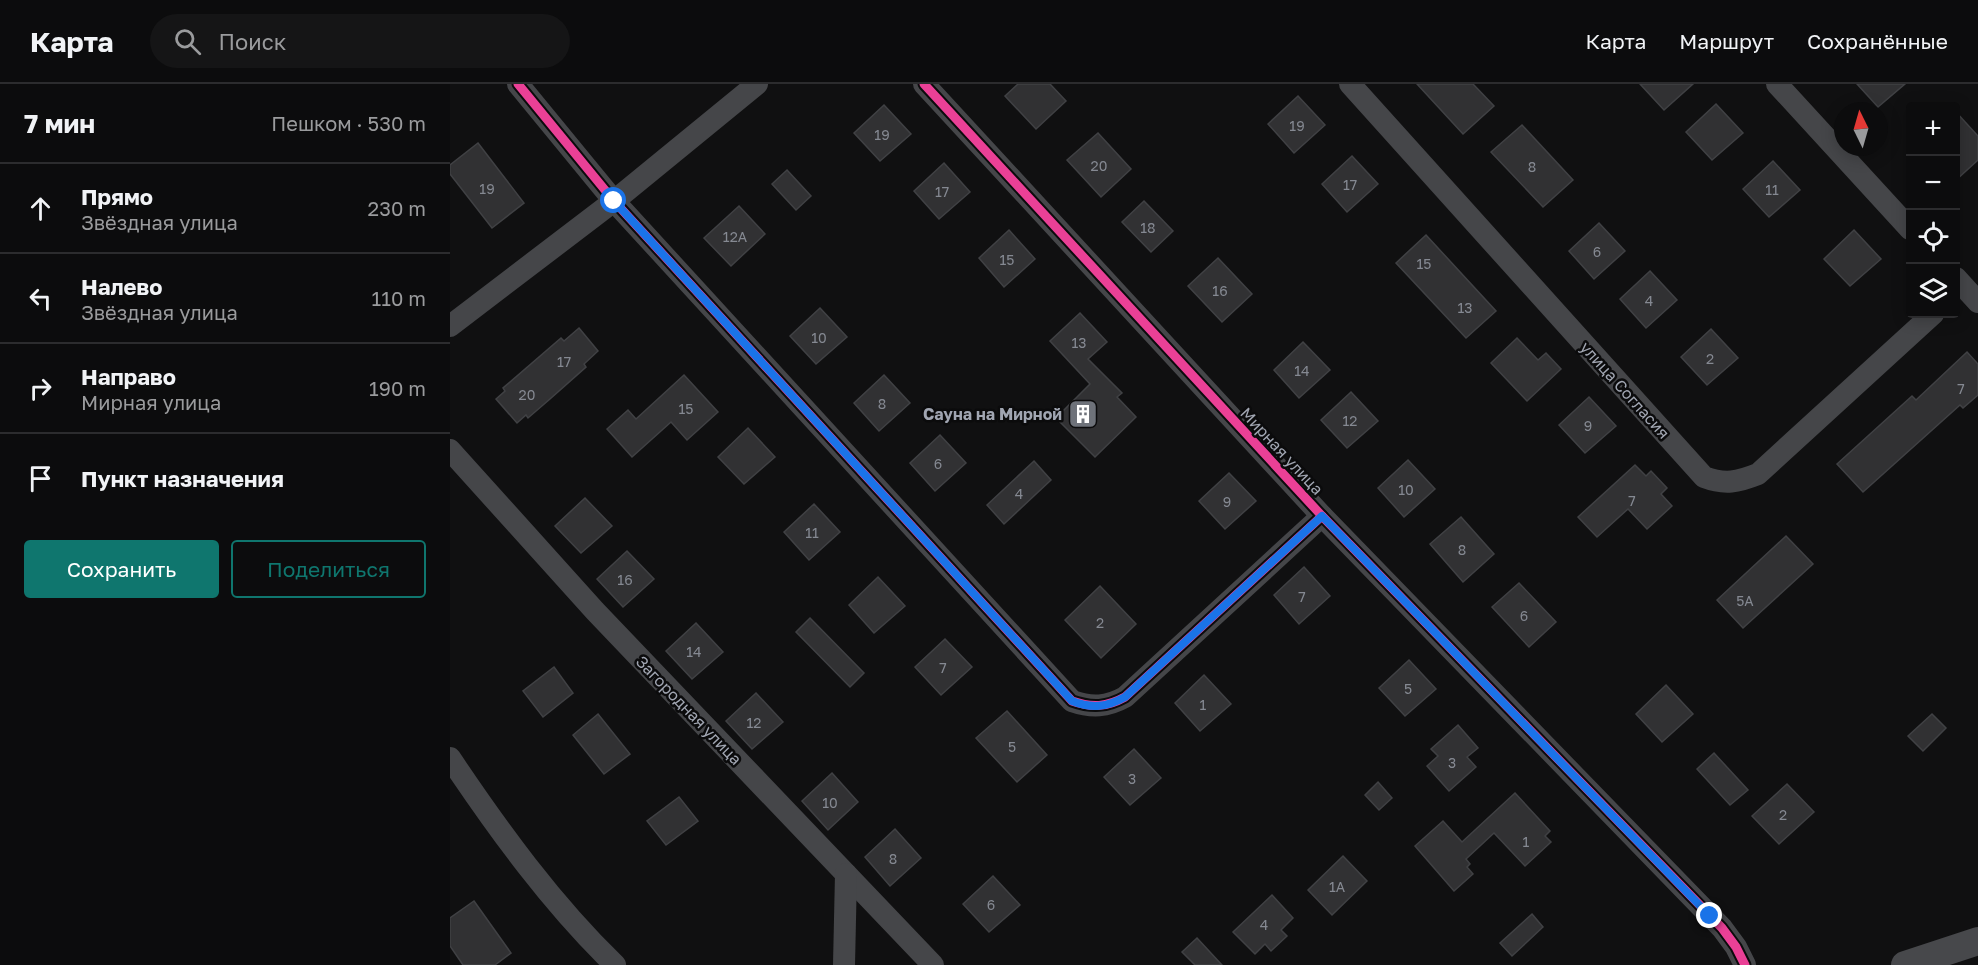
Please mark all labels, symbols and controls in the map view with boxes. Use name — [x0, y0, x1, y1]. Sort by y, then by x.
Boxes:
search box — [150, 14, 570, 68]
text: Карта — [30, 25, 114, 58]
icon: search — [171, 25, 204, 58]
text: Поиск — [219, 28, 286, 55]
text: Карта — [1585, 28, 1646, 54]
text: Маршрут — [1679, 28, 1774, 54]
text: Сохранённые — [1807, 28, 1948, 54]
north arrow — [1834, 102, 1888, 156]
map controls — [1906, 102, 1960, 318]
button: + — [1906, 102, 1960, 156]
text: 7 мин — [24, 108, 95, 139]
text: Пешком · 530 m — [271, 111, 426, 135]
house number: 19 — [1289, 117, 1305, 134]
house number: 19 — [874, 126, 890, 143]
button: − — [1906, 156, 1960, 210]
house number: 20 — [1091, 157, 1107, 174]
house number: 8 — [1528, 158, 1536, 175]
house number: 17 — [1343, 176, 1357, 193]
house number: 19 — [479, 180, 495, 197]
house number: 11 — [1765, 181, 1779, 198]
text: Прямо — [81, 183, 153, 210]
house number: 17 — [935, 183, 949, 200]
route start — [600, 187, 626, 213]
icon: ahead — [24, 192, 57, 225]
text: 230 m — [368, 196, 426, 220]
text: Звёздная улица — [81, 210, 238, 234]
button: locate — [1906, 210, 1960, 264]
house number: 18 — [1140, 219, 1156, 236]
house number: 12А — [723, 228, 748, 245]
house number: 6 — [1593, 243, 1601, 260]
house number: 15 — [1000, 251, 1014, 268]
house number: 15 — [1417, 255, 1431, 272]
button: layers — [1906, 264, 1960, 318]
text: Налево — [81, 273, 163, 300]
icon: left — [24, 282, 57, 315]
house number: 16 — [1212, 282, 1228, 299]
text: 110 m — [372, 286, 426, 310]
house number: 4 — [1645, 292, 1653, 309]
house number: 13 — [1458, 299, 1472, 316]
text: Звёздная улица — [81, 300, 238, 324]
house number: 10 — [811, 329, 827, 346]
house number: 13 — [1072, 334, 1086, 351]
street label: улица Согласия — [1576, 337, 1674, 443]
house number: 2 — [1706, 350, 1714, 367]
house number: 17 — [557, 353, 571, 370]
house number: 14 — [1294, 362, 1310, 379]
text: Направо — [81, 363, 176, 390]
icon: right — [24, 372, 57, 405]
text: 190 m — [369, 376, 426, 400]
house number: 7 — [1957, 380, 1965, 397]
house number: 20 — [519, 386, 535, 403]
text: Мирная улица — [81, 390, 221, 414]
house number: 8 — [878, 395, 886, 412]
building icon: Сауна на Мирной — [1067, 398, 1099, 430]
house number: 15 — [679, 400, 693, 417]
street label: Мирная улица — [1236, 403, 1328, 499]
place label: Сауна на Мирной — [923, 404, 1062, 424]
house number: 12 — [1343, 412, 1357, 429]
house number: 9 — [1584, 417, 1592, 434]
house number: 6 — [934, 455, 942, 472]
icon: arrive — [24, 462, 57, 495]
text: Пункт назначения — [81, 465, 284, 492]
house number: 10 — [1398, 481, 1414, 498]
house number: 4 — [1015, 485, 1023, 502]
house number: 7 — [1628, 492, 1636, 509]
house number: 9 — [1223, 493, 1231, 510]
house number: 11 — [805, 524, 819, 541]
button: Сохранить — [24, 540, 219, 598]
button: Поделиться — [231, 540, 426, 598]
house number: 8 — [1458, 541, 1466, 558]
house number: 16 — [617, 571, 633, 588]
house number: 7 — [1298, 588, 1306, 605]
house number: 5А — [1736, 592, 1754, 609]
house number: 6 — [1520, 607, 1528, 624]
house number: 2 — [1096, 614, 1104, 631]
house number: 14 — [686, 643, 702, 660]
street label: Загородная улица — [632, 651, 746, 769]
house number: 7 — [939, 659, 947, 676]
house number: 5 — [1404, 680, 1412, 697]
house number: 1 — [1200, 696, 1207, 713]
house number: 12 — [747, 714, 761, 731]
house number: 5 — [1008, 738, 1016, 755]
house number: 3 — [1448, 754, 1456, 771]
house number: 3 — [1128, 770, 1136, 787]
house number: 10 — [822, 794, 838, 811]
house number: 2 — [1779, 806, 1787, 823]
house number: 1 — [1523, 833, 1530, 850]
house number: 8 — [889, 850, 897, 867]
house number: 1А — [1329, 878, 1346, 895]
house number: 6 — [987, 896, 995, 913]
route end — [1696, 902, 1722, 928]
house number: 4 — [1260, 916, 1268, 933]

